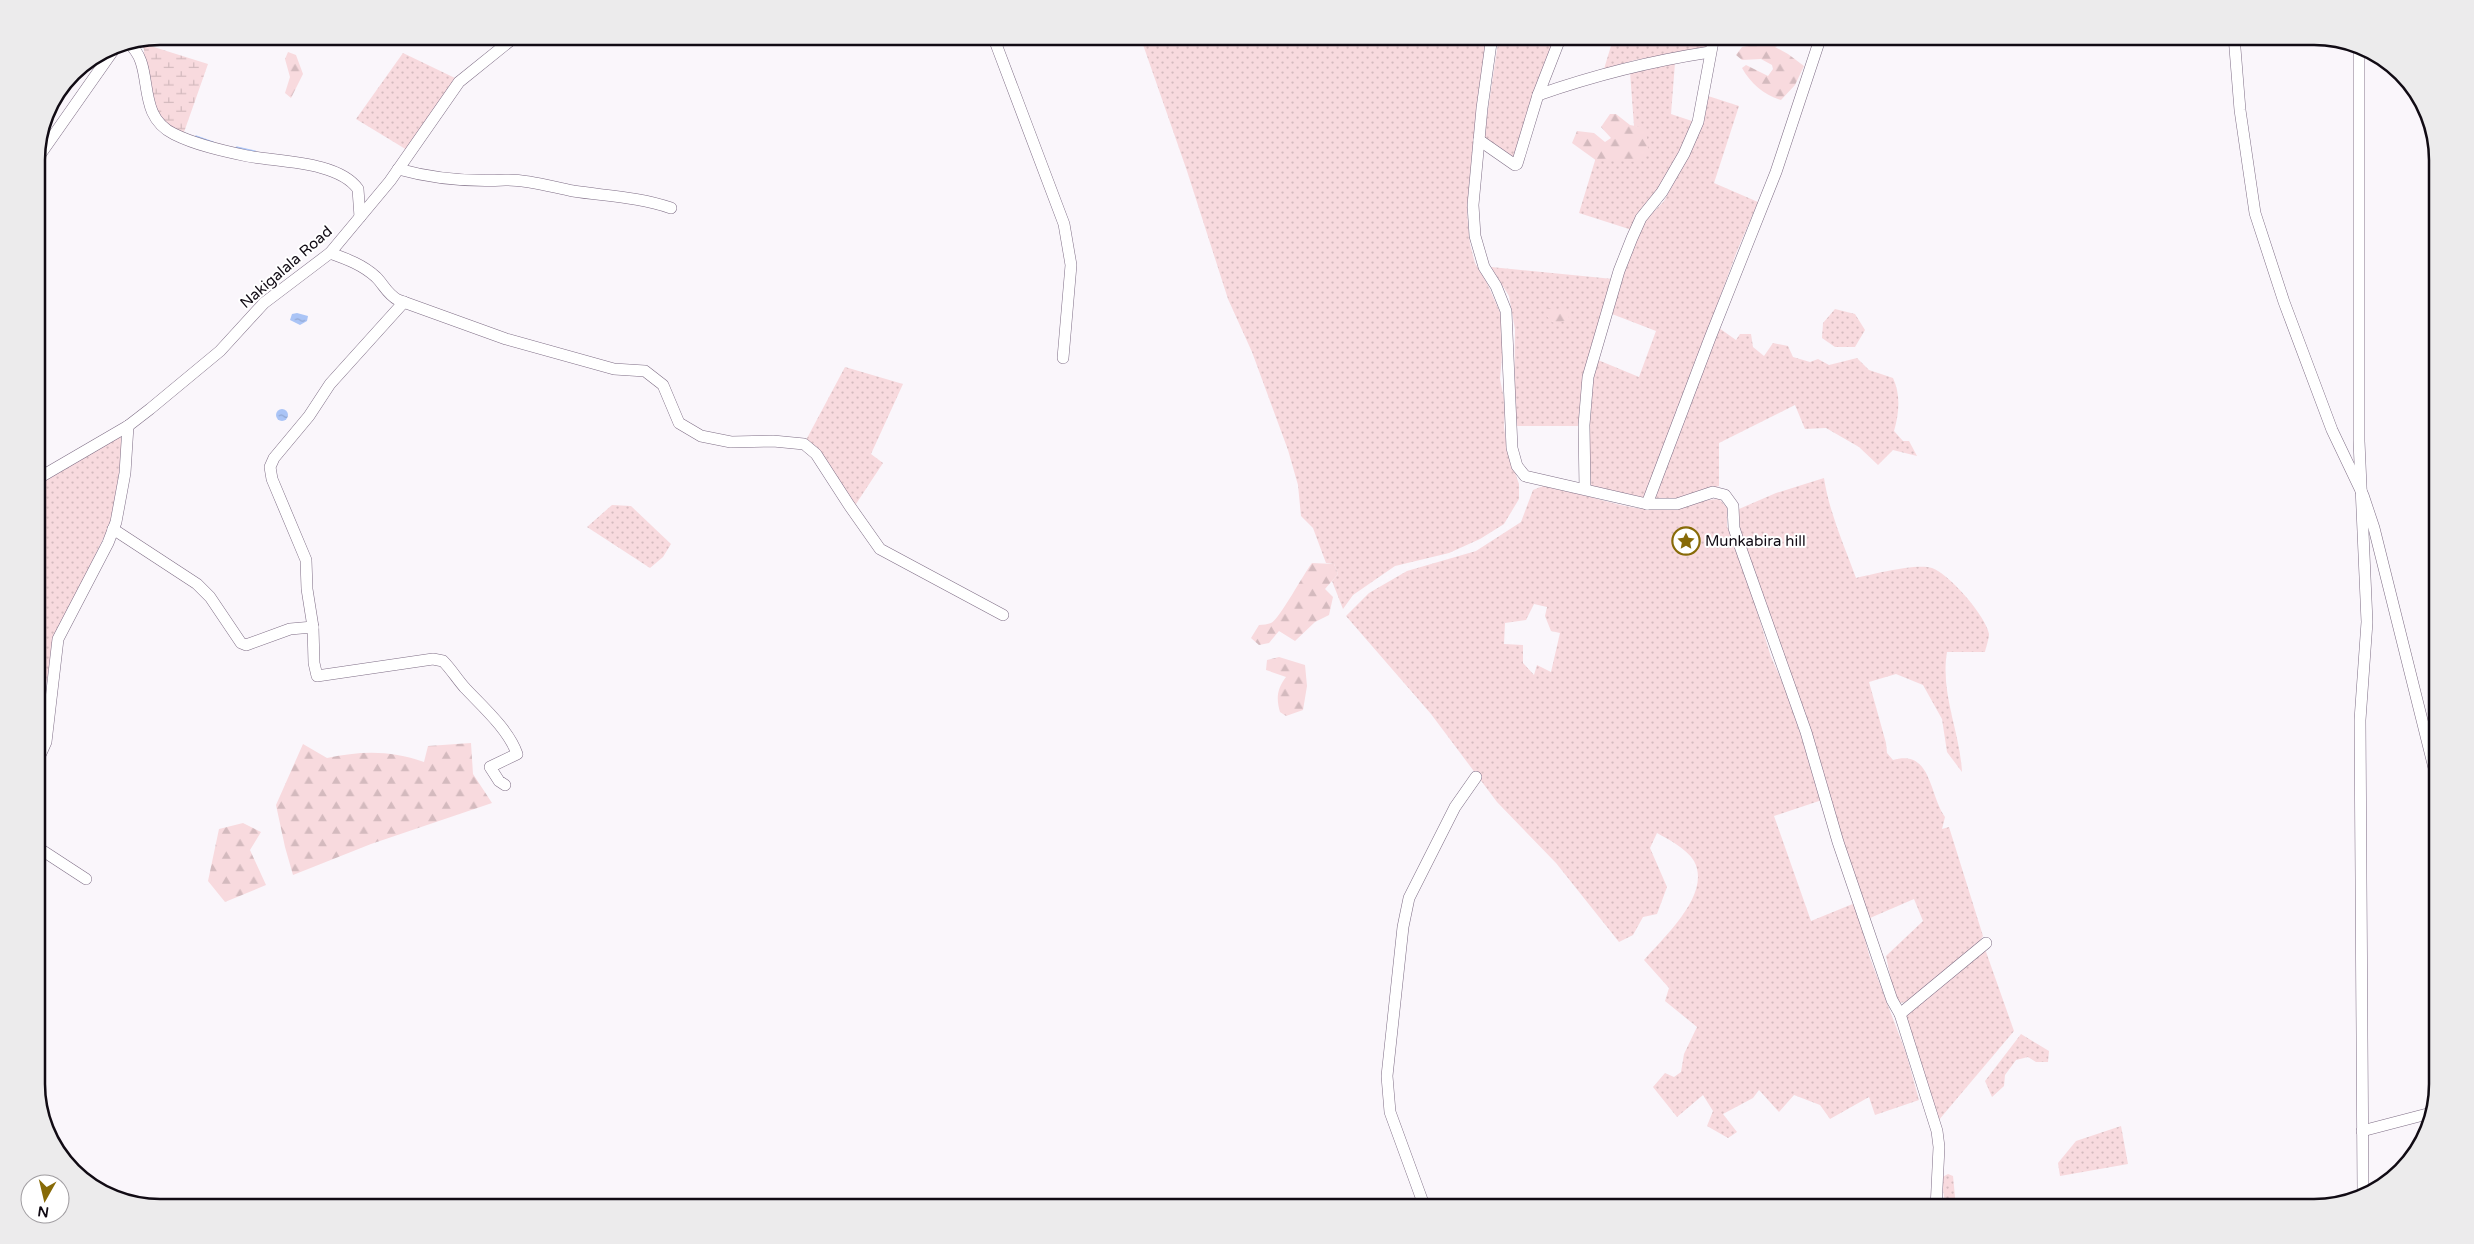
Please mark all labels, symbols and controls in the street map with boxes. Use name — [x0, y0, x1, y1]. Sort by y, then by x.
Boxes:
street label: Nakigalala Road — [236, 222, 336, 312]
place icon: Munkabira hill — [1671, 526, 1701, 556]
place label: Munkabira hill — [1705, 532, 1806, 550]
north arrow — [20, 1174, 70, 1224]
text: N — [37, 1202, 50, 1221]

